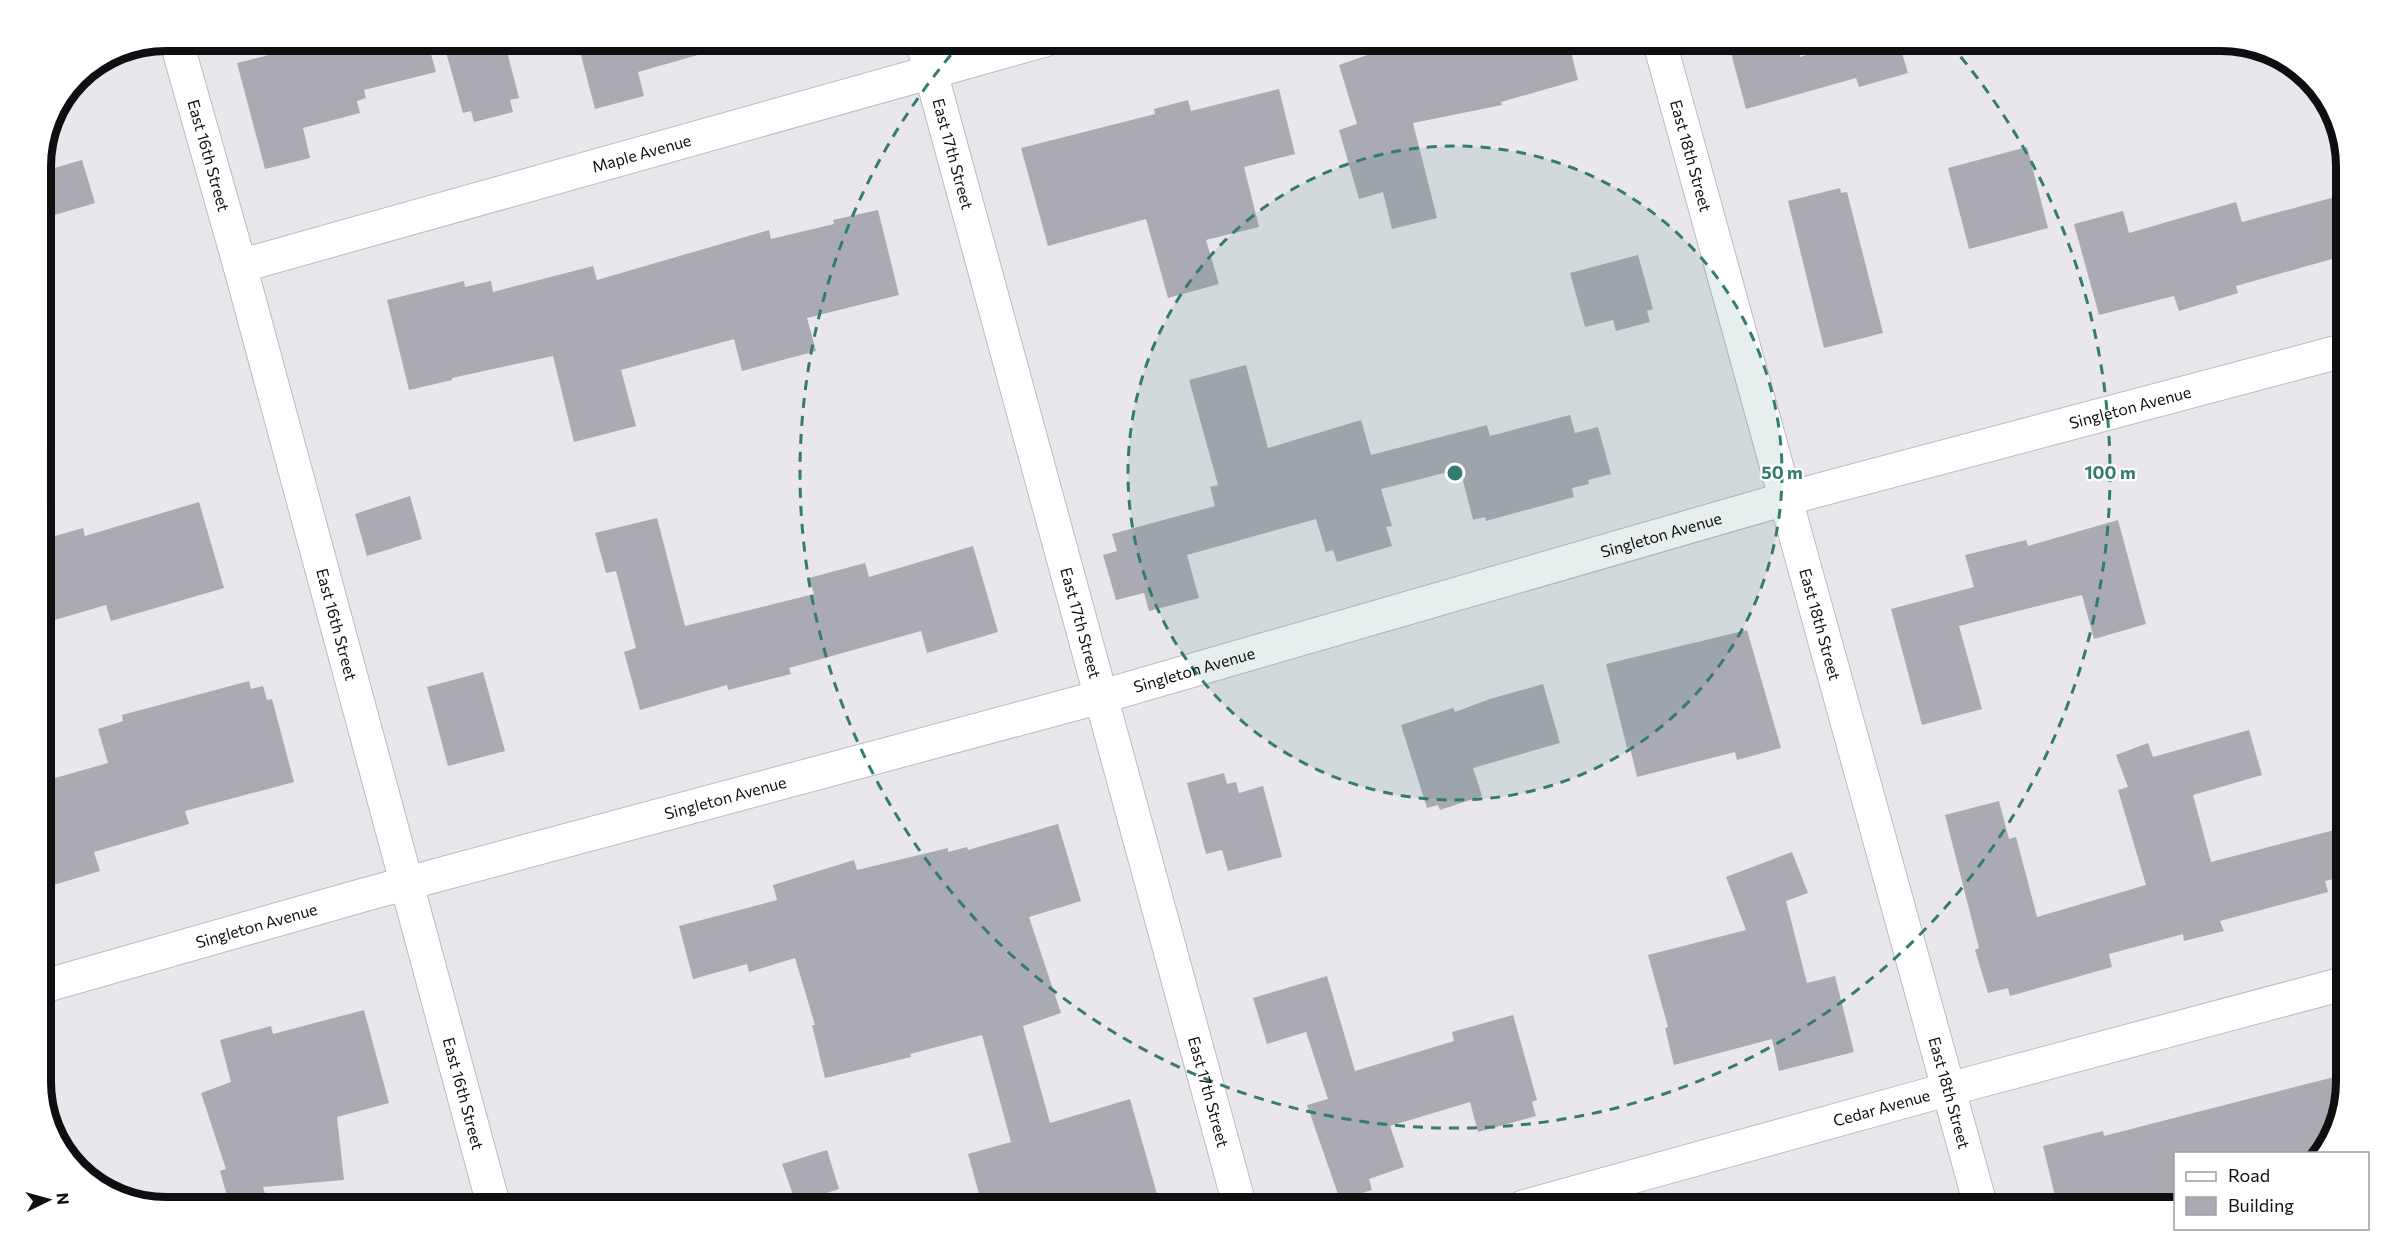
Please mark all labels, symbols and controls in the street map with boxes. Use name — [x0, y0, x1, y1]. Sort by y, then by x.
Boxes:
street label: East 17th Street — [929, 96, 978, 212]
street label: East 16th Street — [184, 97, 234, 214]
street label: East 18th Street — [1667, 97, 1716, 214]
street label: Maple Avenue — [590, 130, 693, 176]
street label: Singleton Avenue — [2067, 382, 2193, 432]
text: 50 m — [1761, 461, 1803, 483]
text: 100 m — [2084, 461, 2136, 483]
centre of rings — [1445, 463, 1465, 483]
street label: Singleton Avenue — [1598, 508, 1724, 561]
street label: East 17th Street — [1057, 565, 1106, 681]
street label: East 16th Street — [313, 566, 362, 683]
street label: East 18th Street — [1796, 566, 1845, 683]
street label: Singleton Avenue — [1131, 643, 1257, 696]
street label: Singleton Avenue — [662, 772, 788, 823]
street label: Singleton Avenue — [193, 899, 319, 951]
street label: East 17th Street — [1185, 1034, 1233, 1150]
street label: East 18th Street — [1925, 1034, 1975, 1151]
street label: East 16th Street — [440, 1035, 488, 1152]
street label: Cedar Avenue — [1831, 1085, 1932, 1130]
legend — [2174, 1152, 2369, 1230]
text: Road — [2228, 1164, 2270, 1186]
north arrow — [18, 1170, 78, 1230]
text: N — [53, 1192, 73, 1205]
text: Building — [2228, 1194, 2294, 1216]

